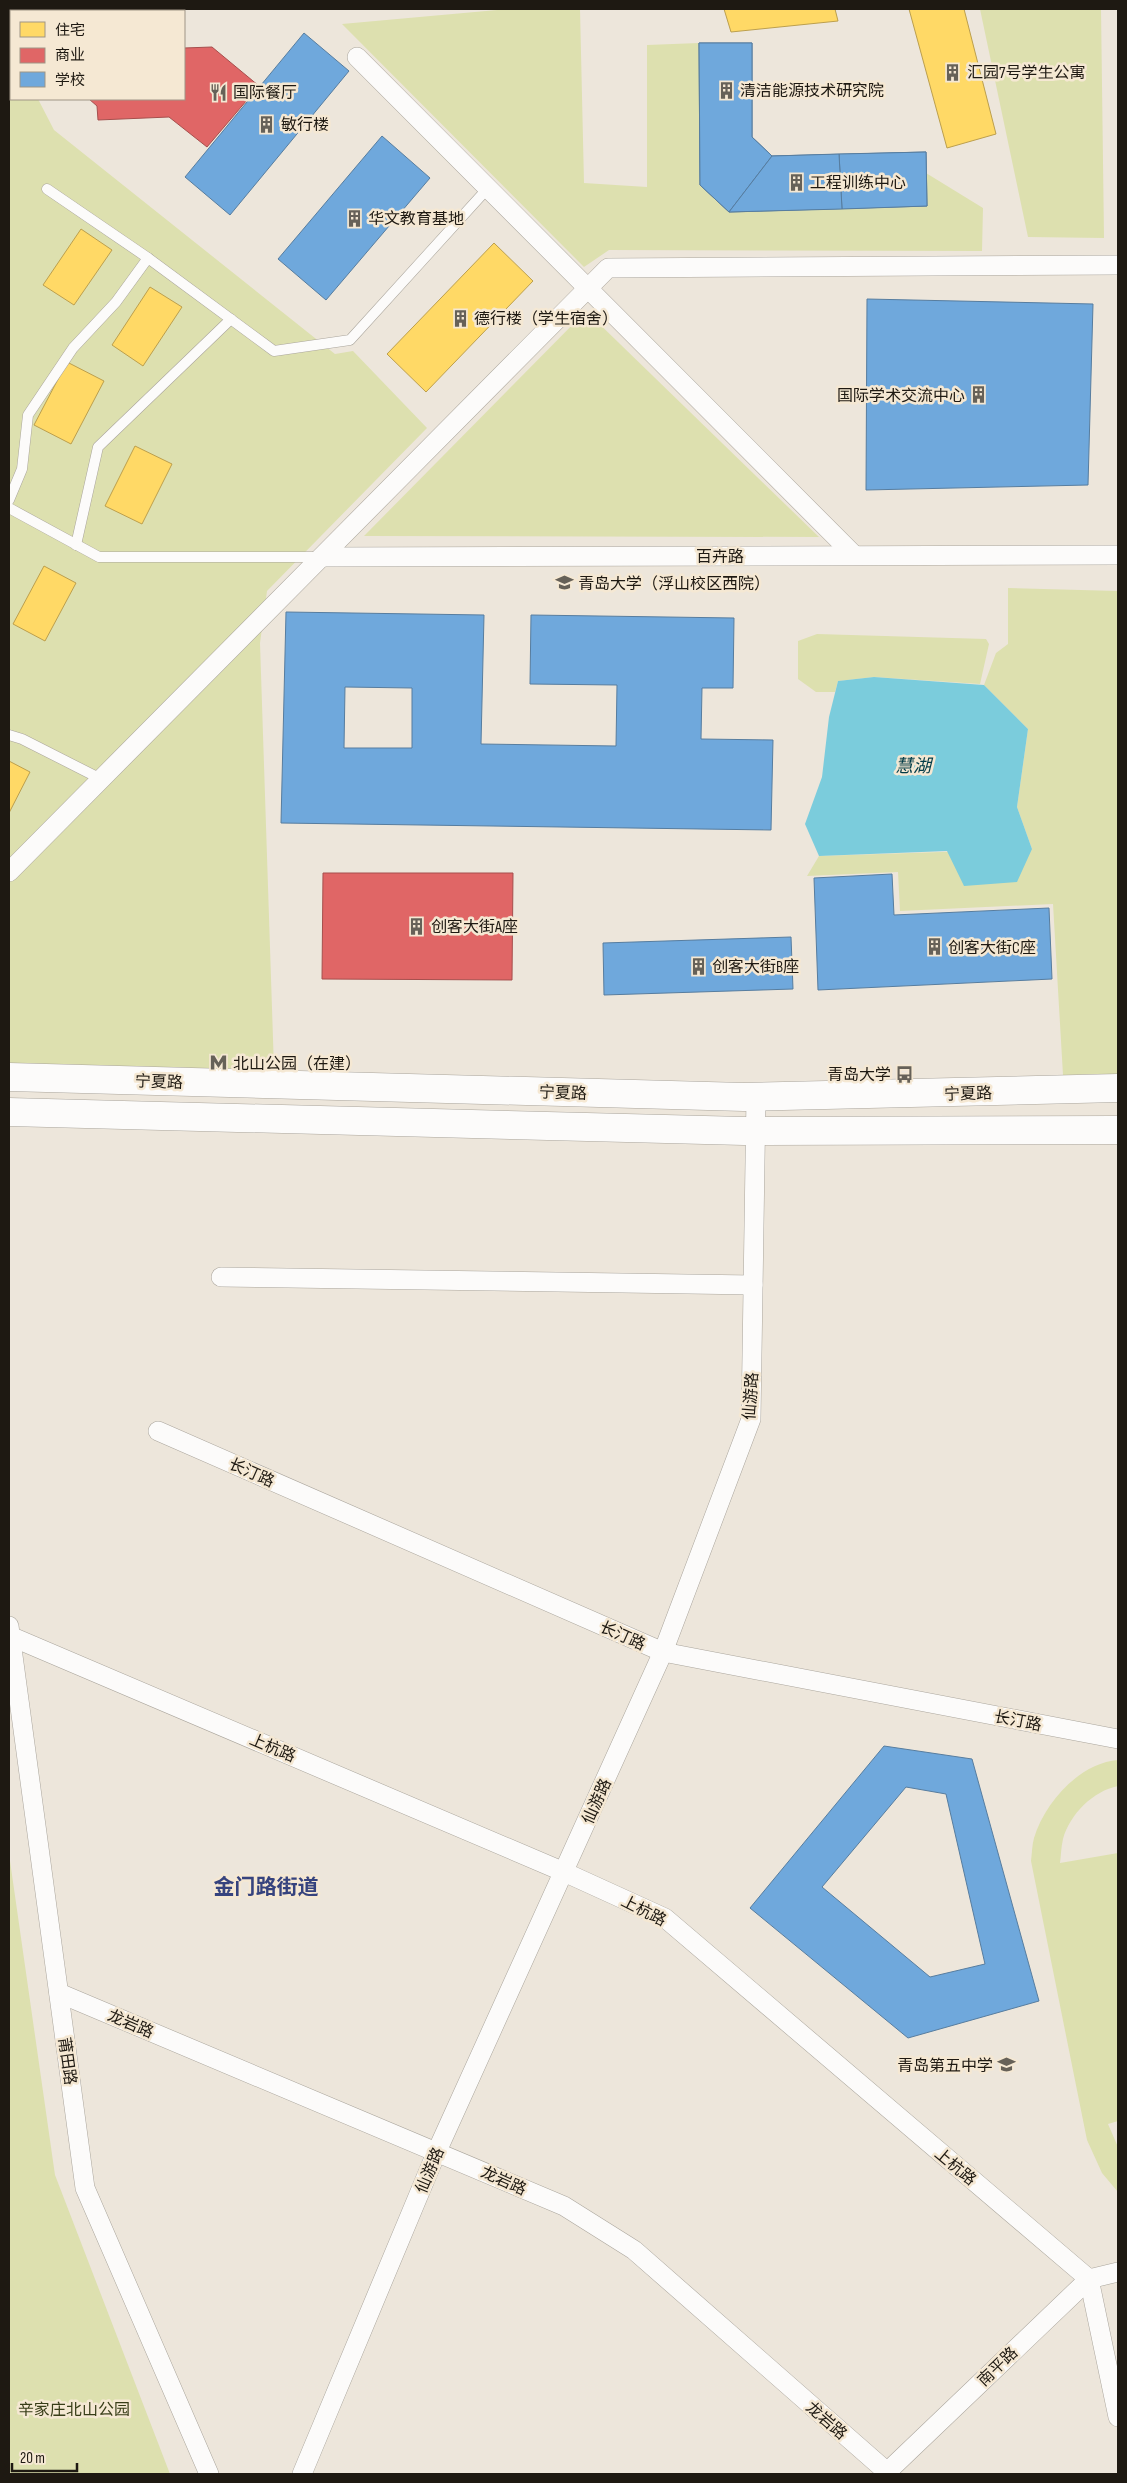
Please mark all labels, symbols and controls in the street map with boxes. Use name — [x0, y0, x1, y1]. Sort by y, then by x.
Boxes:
legend — [10, 10, 185, 100]
text: 住宅 — [55, 21, 85, 40]
text: 商业 — [55, 46, 85, 65]
building icon: 汇园7号学生公寓 — [943, 62, 963, 82]
place label: 汇园7号学生公寓 — [967, 64, 1085, 83]
text: 学校 — [55, 71, 85, 90]
building icon: 清洁能源技术研究院 — [716, 80, 736, 100]
restaurant icon: 国际餐厅 — [209, 82, 229, 102]
place label: 清洁能源技术研究院 — [740, 82, 884, 101]
place label: 国际餐厅 — [233, 84, 297, 103]
building icon: 敏行楼 — [257, 114, 277, 134]
place label: 敏行楼 — [281, 116, 329, 135]
building icon: 工程训练中心 — [786, 172, 806, 192]
place label: 工程训练中心 — [810, 174, 906, 193]
building icon: 华文教育基地 — [344, 208, 364, 228]
place label: 华文教育基地 — [368, 210, 464, 229]
building icon: 德行楼（学生宿舍） — [450, 308, 470, 328]
place label: 德行楼（学生宿舍） — [474, 310, 618, 329]
building icon: 国际学术交流中心 — [969, 385, 989, 405]
place label: 国际学术交流中心 — [837, 387, 965, 406]
street label: 百卉路 — [696, 548, 744, 567]
school or university icon: 青岛大学（浮山校区西院） — [554, 573, 574, 593]
place label: 青岛大学（浮山校区西院） — [578, 575, 770, 594]
water label: 慧湖 — [895, 756, 934, 777]
building icon: 创客大街A座 — [407, 916, 427, 936]
place label: 创客大街A座 — [431, 918, 518, 937]
building icon: 创客大街C座 — [924, 937, 944, 957]
place label: 创客大街C座 — [948, 939, 1036, 958]
building icon: 创客大街B座 — [688, 956, 708, 976]
place label: 创客大街B座 — [712, 958, 799, 977]
metro station icon: 北山公园（在建） — [209, 1053, 229, 1073]
place label: 北山公园（在建） — [233, 1055, 361, 1074]
bus stop icon: 青岛大学 — [895, 1064, 915, 1084]
place label: 青岛大学 — [827, 1066, 891, 1085]
street label: 宁夏路 — [135, 1072, 183, 1093]
street label: 宁夏路 — [539, 1083, 587, 1104]
street label: 宁夏路 — [944, 1084, 992, 1105]
street label: 仙游路 — [740, 1371, 763, 1421]
street label: 长汀路 — [226, 1455, 277, 1492]
street label: 长汀路 — [597, 1618, 648, 1655]
street label: 长汀路 — [992, 1708, 1043, 1735]
street label: 上杭路 — [247, 1730, 298, 1767]
street label: 仙游路 — [579, 1776, 616, 1827]
district label: 金门路街道 — [214, 1875, 319, 1900]
street label: 上杭路 — [618, 1892, 669, 1931]
street label: 龙岩路 — [105, 2006, 156, 2043]
street label: 莆田路 — [54, 2036, 79, 2086]
school or university icon: 青岛第五中学 — [997, 2055, 1017, 2075]
place label: 青岛第五中学 — [897, 2057, 993, 2076]
street label: 上杭路 — [931, 2144, 980, 2190]
street label: 仙游路 — [412, 2145, 449, 2196]
street label: 龙岩路 — [478, 2163, 529, 2200]
street label: 南平路 — [974, 2344, 1022, 2391]
street label: 龙岩路 — [802, 2398, 850, 2444]
park label: 辛家庄北山公园 — [18, 2401, 130, 2420]
scale bar — [12, 2440, 78, 2472]
text: 20 m — [20, 2449, 45, 2468]

